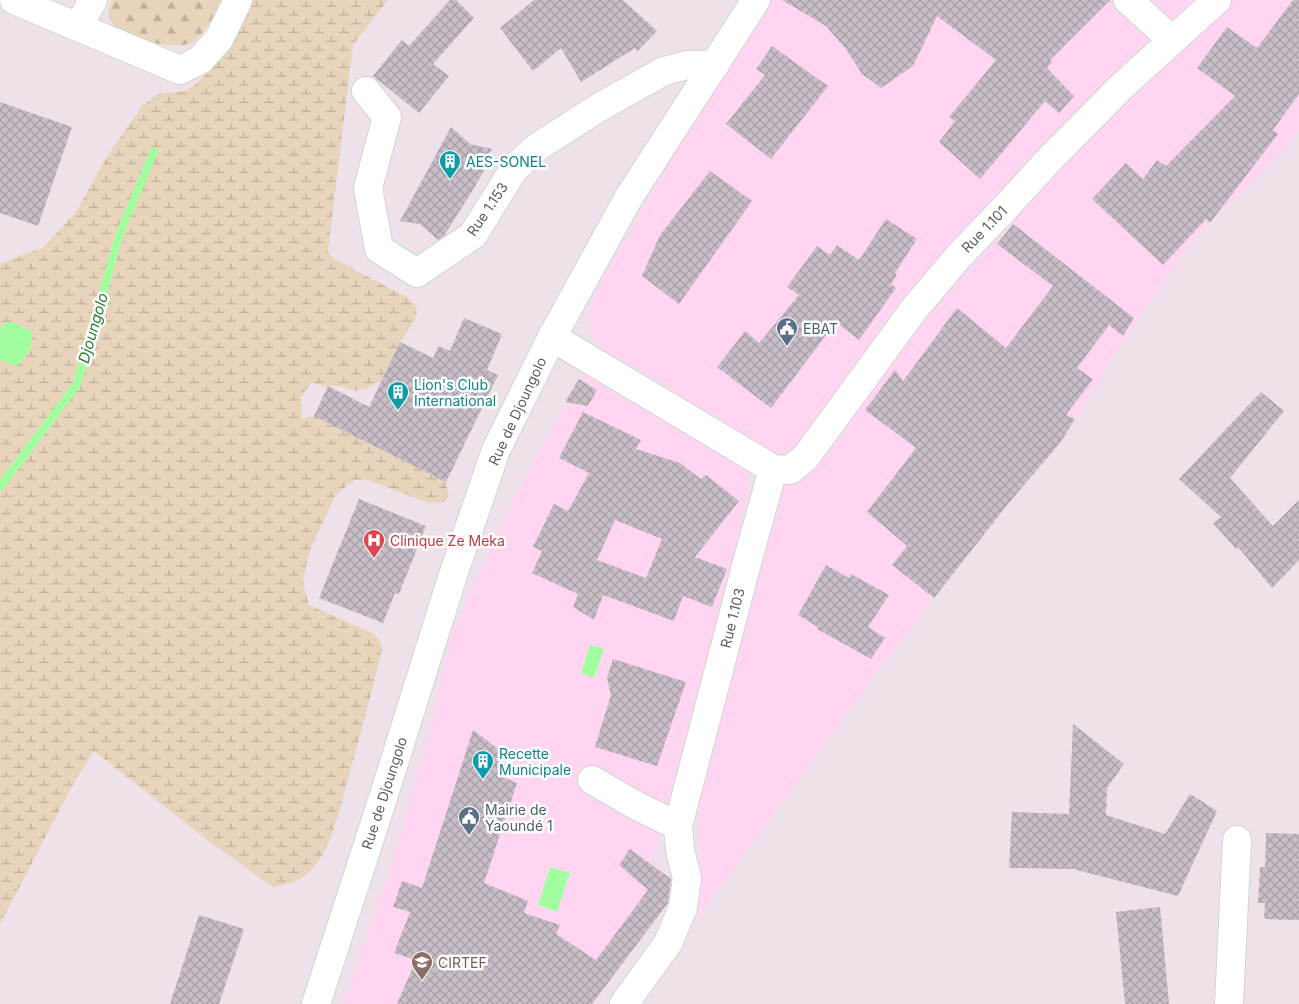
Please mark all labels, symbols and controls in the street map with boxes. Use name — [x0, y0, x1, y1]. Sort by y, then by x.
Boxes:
building icon: AES-SONEL — [438, 149, 462, 180]
place label: AES-SONEL — [466, 153, 546, 170]
street label: Rue 1.153 — [463, 179, 511, 239]
street label: Rue 1.101 — [958, 202, 1010, 256]
water label: Djoungolo — [74, 291, 112, 365]
public building icon: EBAT — [775, 316, 799, 347]
place label: EBAT — [803, 320, 838, 337]
street label: Rue de Djoungolo — [485, 354, 549, 468]
place label: Lion's Club International — [414, 376, 496, 409]
building icon: Lion's Club International — [386, 380, 410, 411]
hospital icon: Clinique Ze Meka — [362, 528, 386, 559]
place label: Clinique Ze Meka — [390, 532, 505, 549]
street label: Rue 1.103 — [716, 586, 748, 650]
street label: Rue de Djoungolo — [358, 735, 410, 851]
place label: Recette Municipale — [499, 745, 571, 778]
building icon: Recette Municipale — [471, 749, 495, 780]
place label: Mairie de Yaoundé 1 — [485, 801, 553, 834]
public building icon: Mairie de Yaoundé 1 — [457, 805, 481, 836]
school or university icon: CIRTEF — [410, 950, 434, 981]
place label: CIRTEF — [438, 954, 487, 971]

